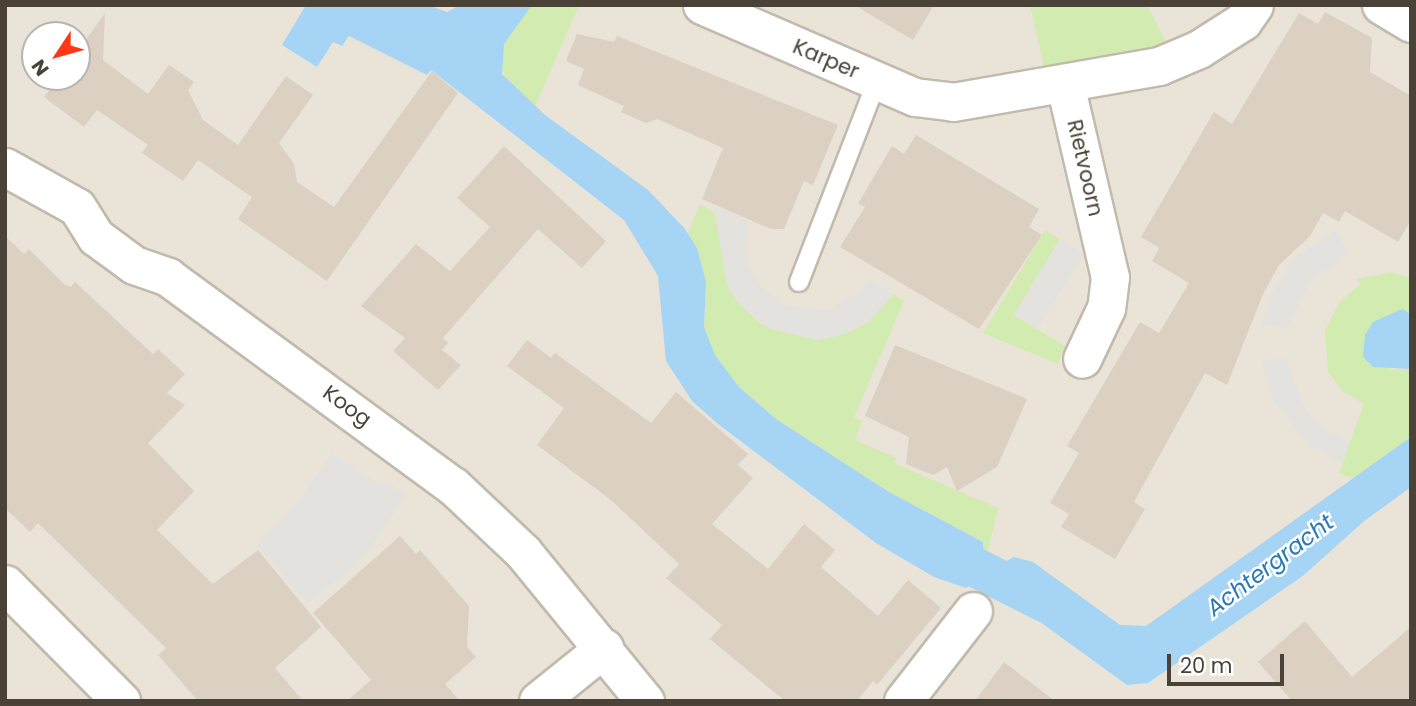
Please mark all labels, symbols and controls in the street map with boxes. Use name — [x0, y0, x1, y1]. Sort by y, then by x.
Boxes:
north arrow — [21, 21, 91, 91]
street label: Karper — [789, 34, 863, 84]
text: N — [25, 54, 55, 81]
street label: Rietvoorn — [1062, 117, 1108, 219]
street label: Koog — [318, 380, 376, 432]
water label: Achtergracht — [1201, 508, 1339, 622]
scale bar — [1171, 640, 1288, 684]
text: 20 m — [1180, 651, 1233, 680]

